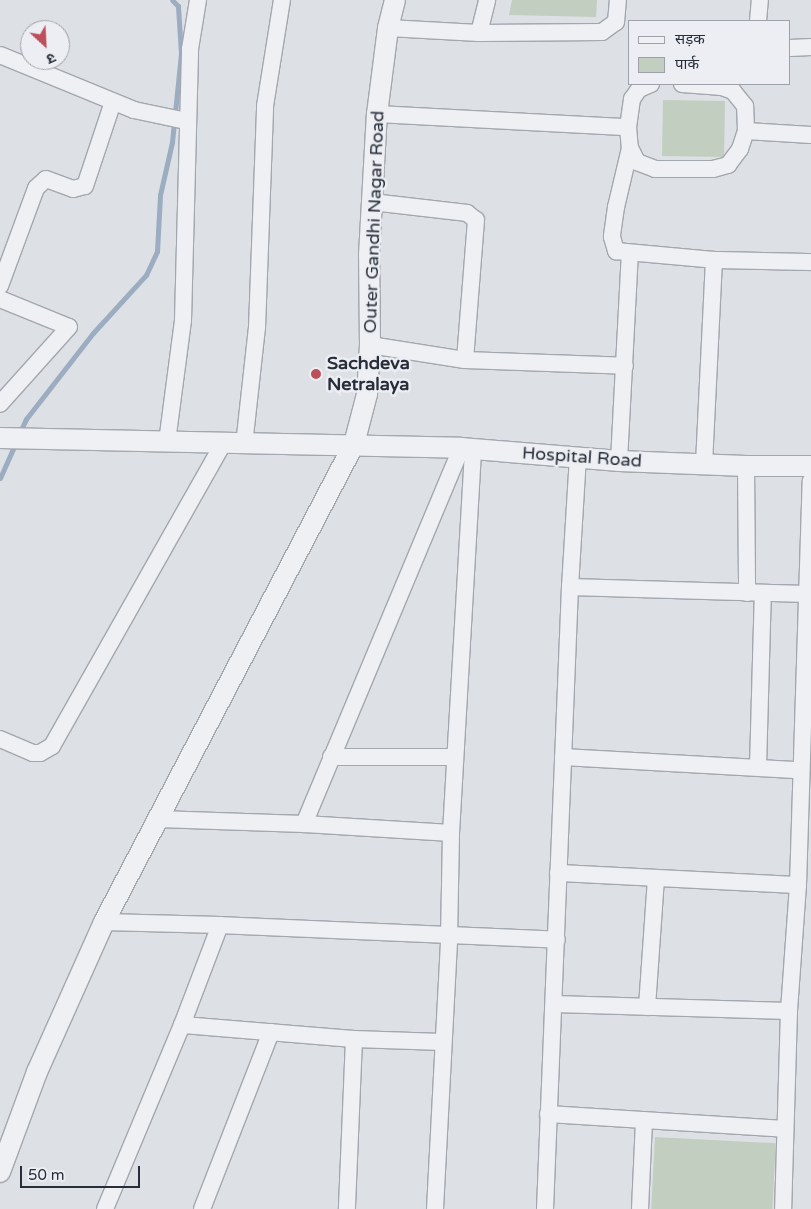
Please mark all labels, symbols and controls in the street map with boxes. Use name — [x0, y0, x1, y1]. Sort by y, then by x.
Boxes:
north arrow — [20, 20, 70, 70]
legend — [628, 20, 791, 85]
text: सड़क — [675, 30, 705, 48]
text: उ — [44, 49, 58, 68]
text: पार्क — [675, 55, 699, 73]
street label: Outer Gandhi Nagar Road — [359, 110, 389, 334]
place label: Sachdeva Netralaya — [327, 353, 410, 396]
marker: Sachdeva Netralaya — [309, 367, 323, 381]
street label: Hospital Road — [521, 442, 643, 472]
scale bar — [22, 1156, 142, 1188]
text: 50 m — [28, 1166, 65, 1184]

